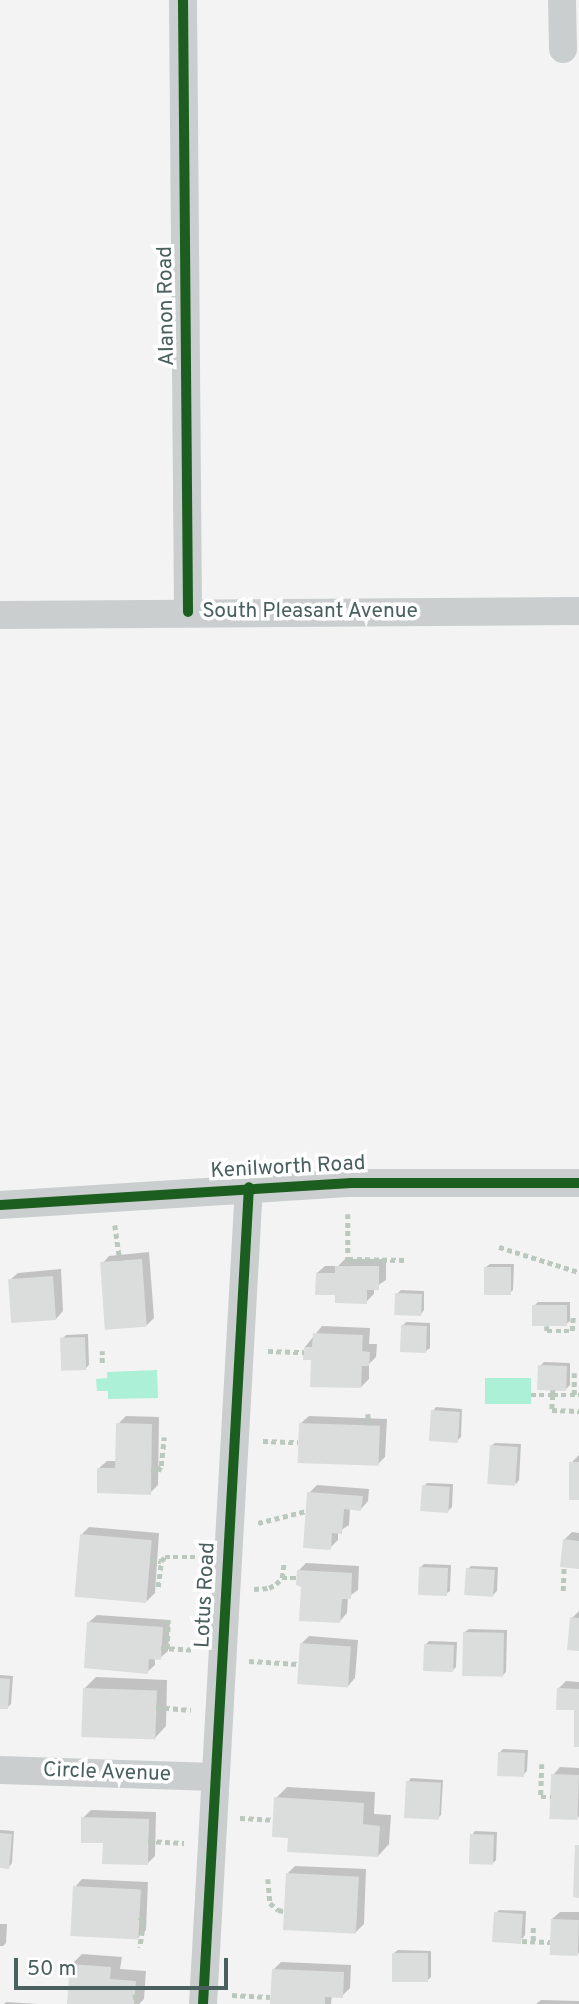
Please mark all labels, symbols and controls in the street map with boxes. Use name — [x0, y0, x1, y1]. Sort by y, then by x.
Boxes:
street label: Alanon Road — [153, 246, 181, 366]
street label: South Pleasant Avenue — [202, 599, 418, 625]
street label: Kenilworth Road — [210, 1151, 366, 1185]
street label: Lotus Road — [191, 1541, 221, 1649]
street label: Circle Avenue — [42, 1758, 172, 1788]
scale bar — [18, 1944, 231, 1988]
text: 50 m — [27, 1956, 76, 1983]

